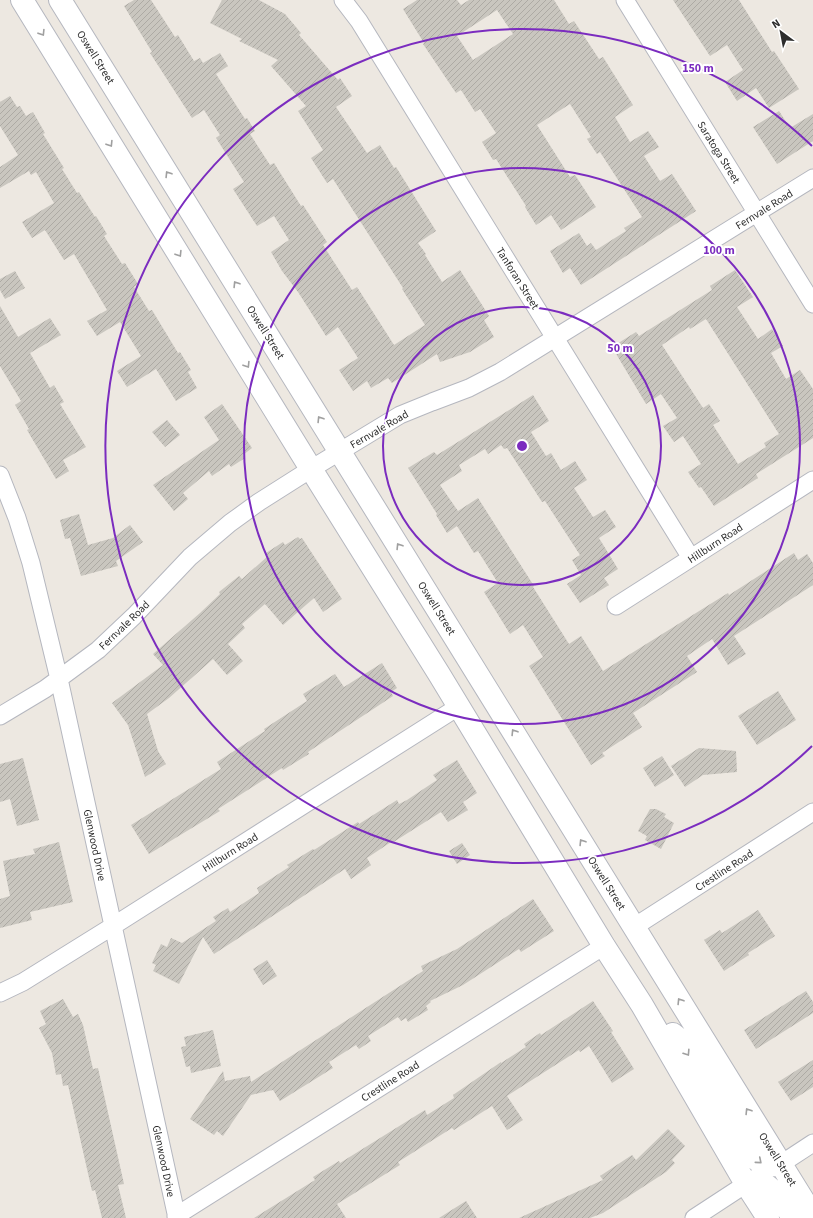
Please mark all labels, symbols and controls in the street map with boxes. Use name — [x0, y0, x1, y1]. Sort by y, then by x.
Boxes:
north arrow — [761, 12, 801, 52]
text: N — [769, 16, 783, 32]
street label: Oswell Street — [73, 28, 118, 87]
one-way arrow — [38, 29, 45, 36]
text: 150 m — [682, 60, 714, 77]
street label: Saratoga Street — [694, 118, 744, 186]
one-way arrow — [106, 140, 113, 147]
one-way arrow — [165, 171, 173, 178]
street label: Fernvale Road — [733, 186, 796, 233]
text: 100 m — [703, 242, 735, 259]
street label: Tanforan Street — [493, 244, 543, 312]
one-way arrow — [174, 250, 181, 257]
one-way arrow — [234, 281, 241, 288]
street label: Oswell Street — [243, 303, 288, 362]
text: 50 m — [607, 340, 633, 357]
one-way arrow — [242, 361, 250, 368]
street label: Fernvale Road — [347, 407, 411, 452]
one-way arrow — [317, 416, 324, 423]
centre of rings — [515, 439, 529, 453]
street label: Hillburn Road — [685, 520, 746, 567]
one-way arrow — [396, 543, 403, 550]
street label: Oswell Street — [414, 579, 459, 638]
street label: Fernvale Road — [96, 597, 153, 653]
one-way arrow — [511, 729, 518, 736]
street label: Glenwood Drive — [80, 808, 110, 883]
street label: Hillburn Road — [199, 829, 261, 876]
one-way arrow — [580, 840, 587, 847]
street label: Crestline Road — [692, 846, 756, 895]
street label: Oswell Street — [584, 854, 629, 913]
one-way arrow — [677, 998, 685, 1005]
one-way arrow — [682, 1049, 690, 1056]
street label: Crestline Road — [358, 1057, 422, 1105]
one-way arrow — [746, 1108, 753, 1115]
street label: Glenwood Drive — [149, 1124, 179, 1199]
street label: Oswell Street — [755, 1130, 800, 1189]
one-way arrow — [754, 1157, 761, 1164]

